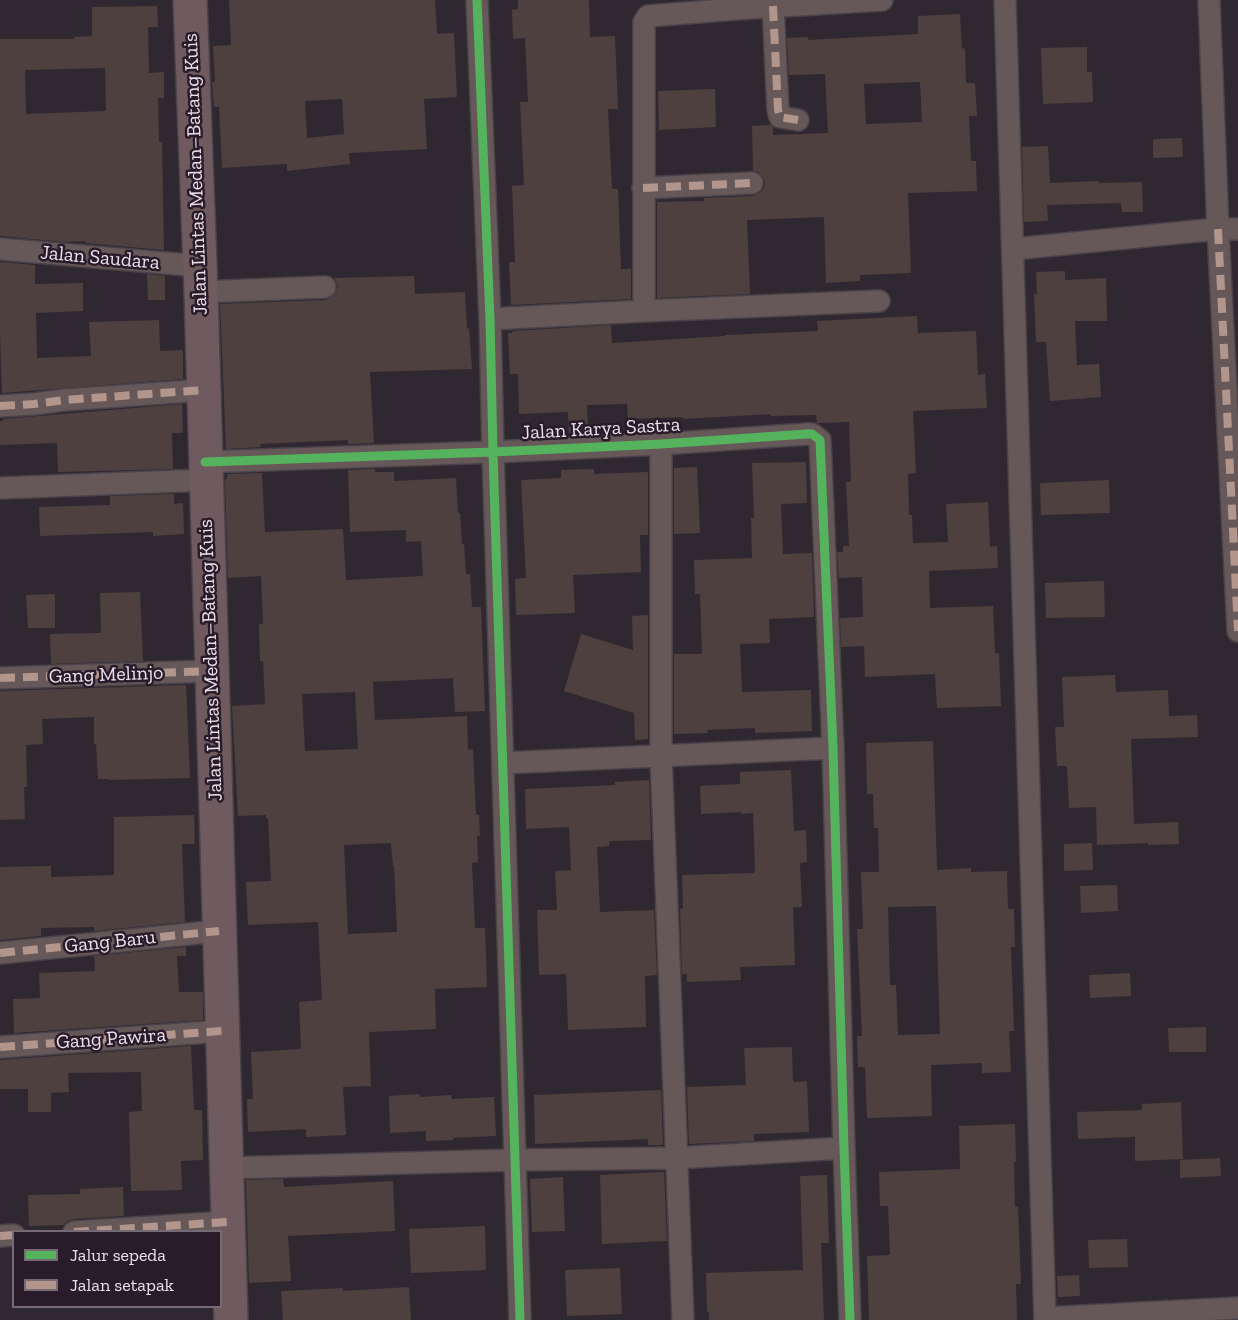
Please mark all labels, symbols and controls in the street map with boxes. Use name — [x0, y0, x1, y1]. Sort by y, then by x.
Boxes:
street label: Jalan Lintas Medan–Batang Kuis — [179, 33, 213, 315]
street label: Jalan Saudara — [39, 241, 161, 275]
street label: Jalan Karya Sastra — [521, 413, 681, 445]
street label: Jalan Lintas Medan–Batang Kuis — [194, 519, 228, 801]
street label: Gang Melinjo — [48, 661, 164, 689]
street label: Gang Baru — [63, 925, 157, 959]
street label: Gang Pawira — [55, 1023, 167, 1055]
legend — [12, 1230, 222, 1308]
text: Jalur sepeda — [70, 1244, 166, 1266]
text: Jalan setapak — [70, 1274, 174, 1296]

